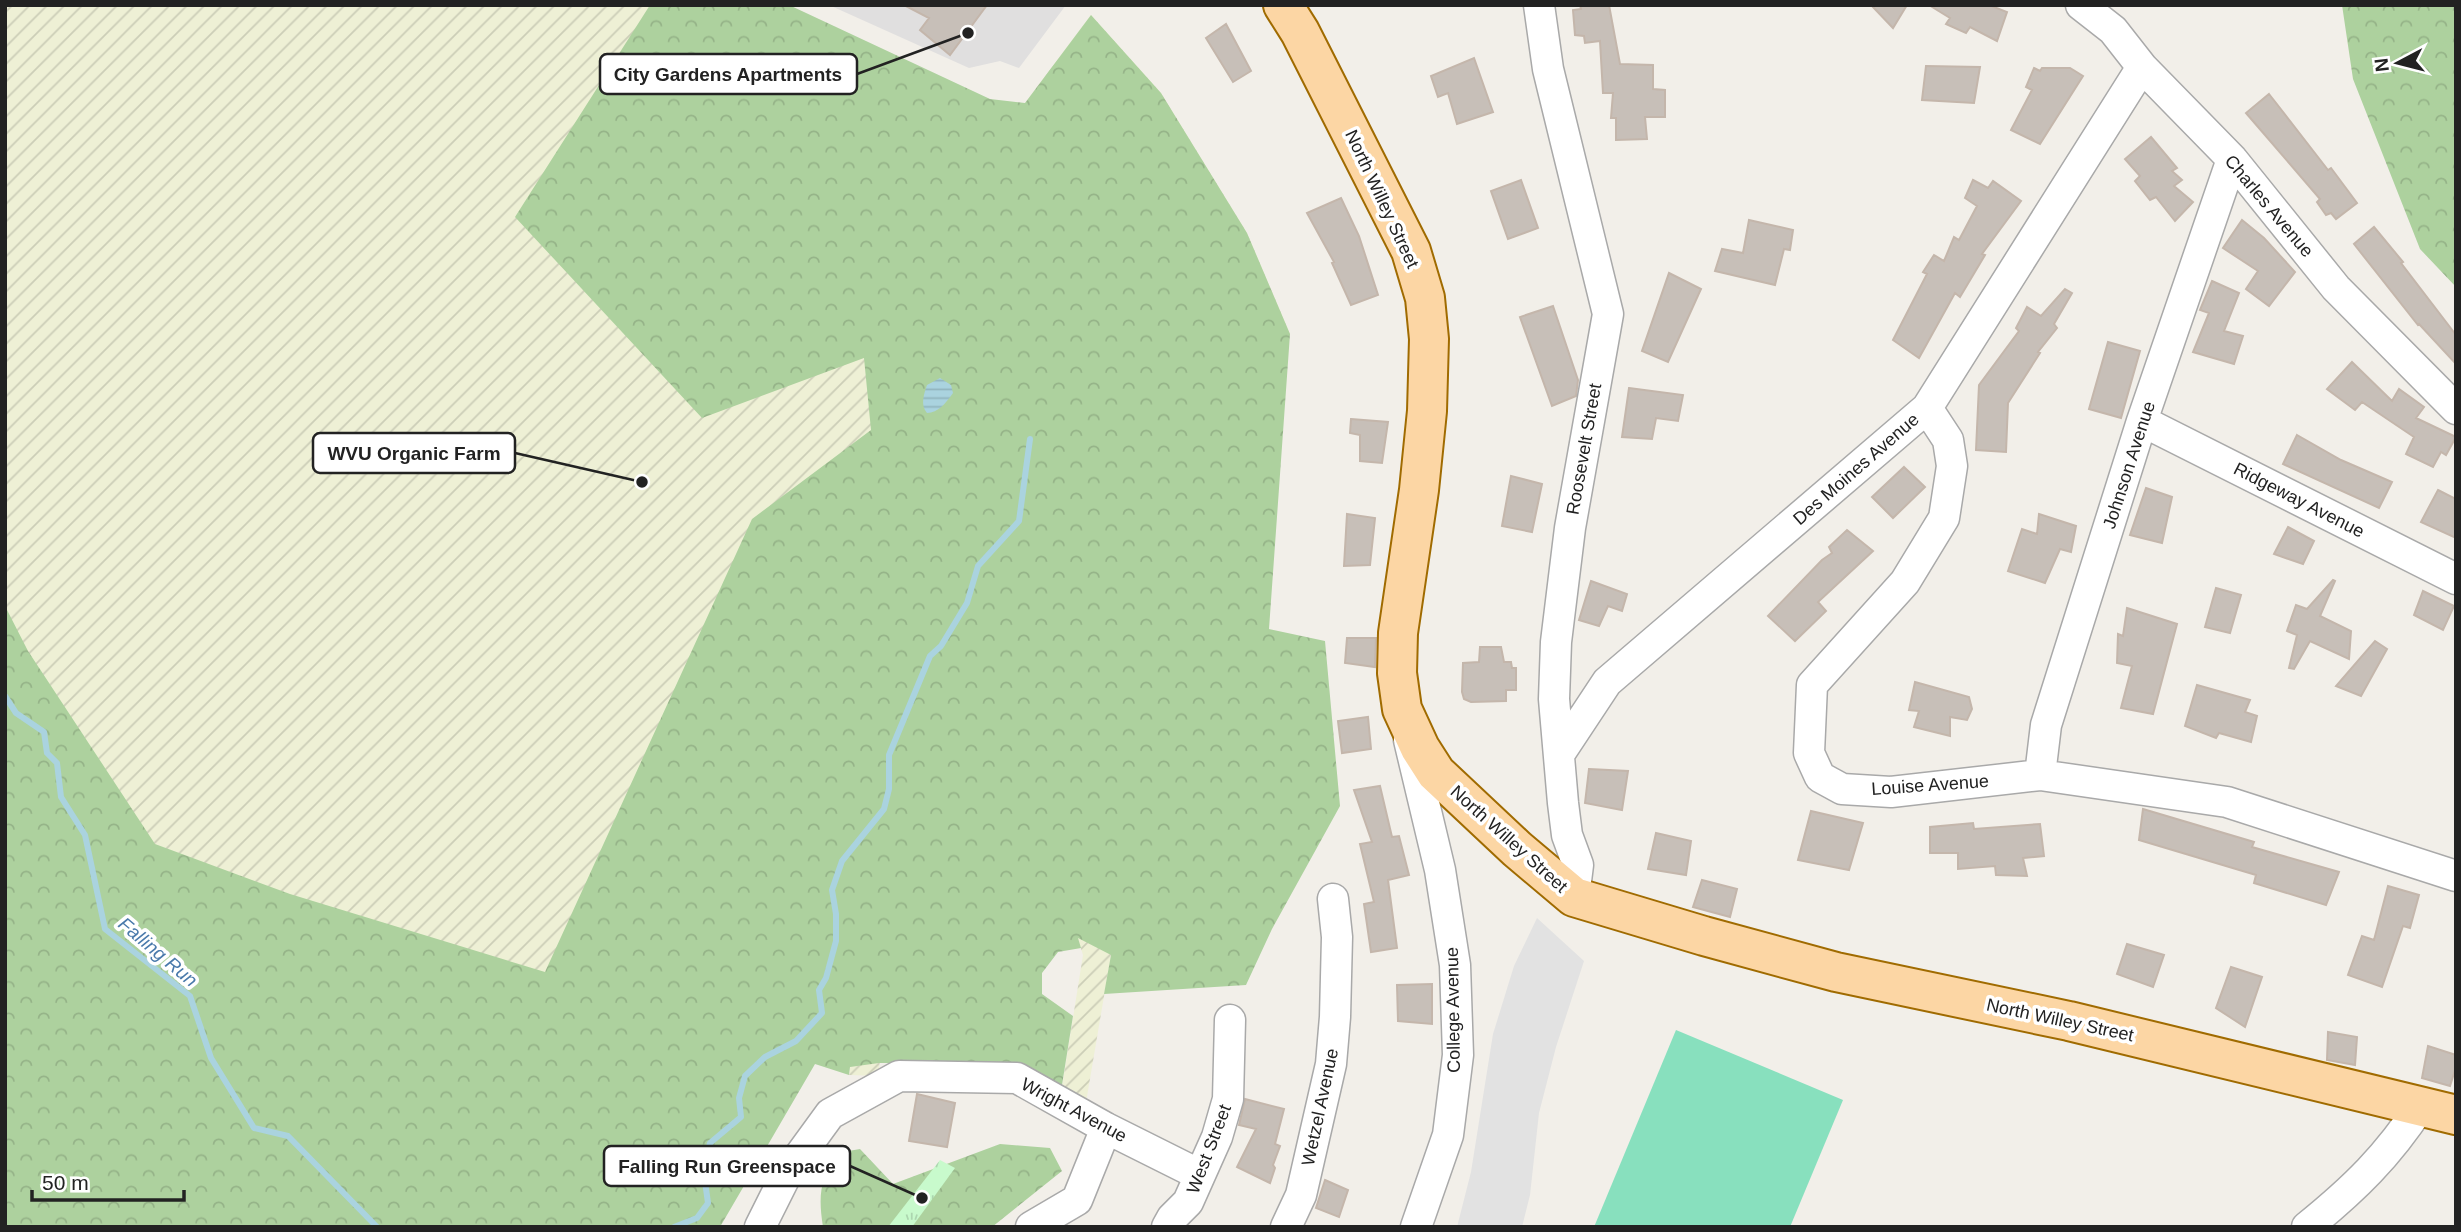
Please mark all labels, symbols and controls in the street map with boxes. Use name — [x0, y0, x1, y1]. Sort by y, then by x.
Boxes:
north arrow — [2363, 28, 2433, 98]
callout: City Gardens Apartments — [600, 54, 857, 94]
text: N — [2370, 57, 2393, 73]
text: City Gardens Apartments — [614, 64, 842, 85]
street label: North Willey Street — [1341, 127, 1423, 271]
street label: Charles Avenue — [2221, 151, 2317, 261]
street label: Roosevelt Street — [1563, 382, 1605, 516]
street label: Johnson Avenue — [2099, 399, 2159, 531]
street label: Des Moines Avenue — [1789, 409, 1923, 529]
callout: WVU Organic Farm — [313, 433, 515, 473]
text: WVU Organic Farm — [327, 443, 501, 464]
street label: Ridgeway Avenue — [2230, 458, 2368, 542]
street label: Louise Avenue — [1871, 771, 1989, 799]
street label: North Willey Street — [1447, 781, 1571, 897]
water label: Falling Run — [114, 913, 202, 991]
street label: College Avenue — [1442, 947, 1464, 1073]
street label: North Willey Street — [1985, 995, 2135, 1045]
street label: Wetzel Avenue — [1298, 1047, 1342, 1167]
street label: Wright Avenue — [1018, 1074, 1130, 1146]
street label: West Street — [1183, 1102, 1235, 1196]
callout: Falling Run Greenspace — [604, 1146, 850, 1186]
text: Falling Run Greenspace — [618, 1156, 836, 1177]
scale bar — [32, 1158, 184, 1202]
text: 50 m — [42, 1171, 89, 1194]

